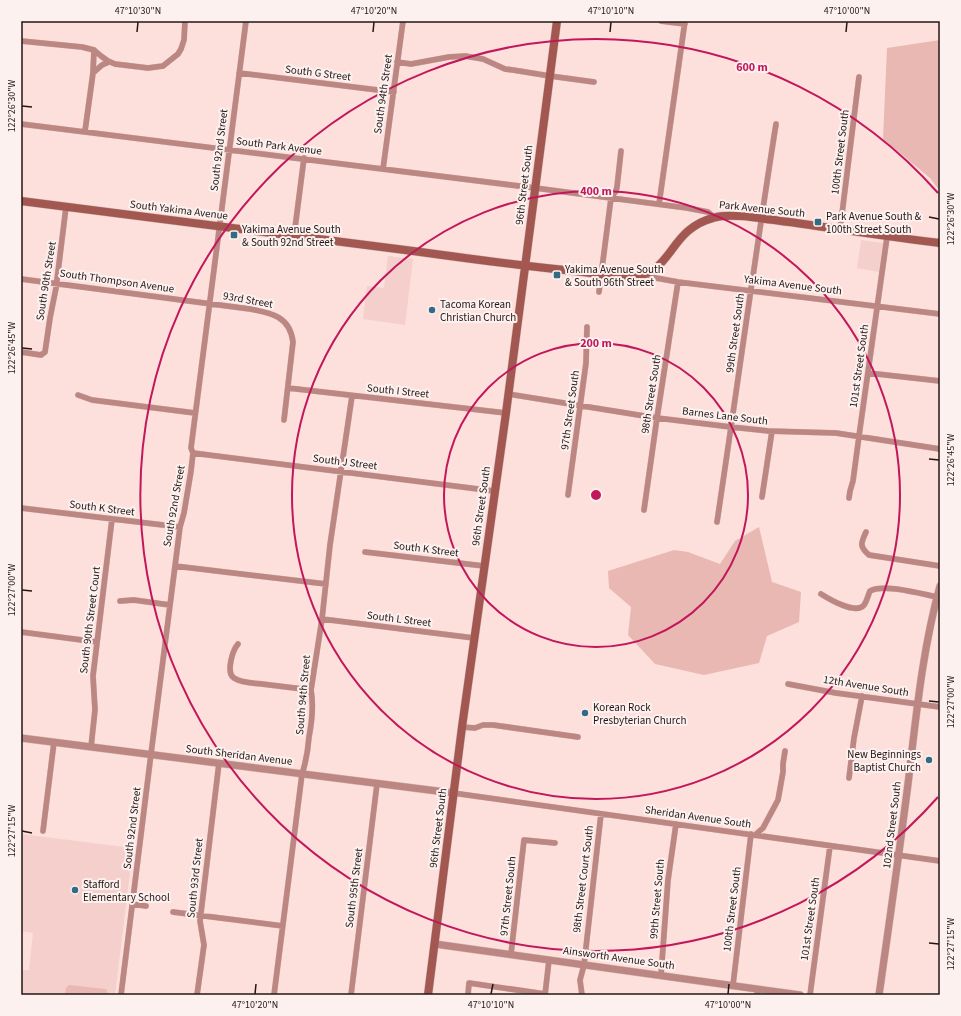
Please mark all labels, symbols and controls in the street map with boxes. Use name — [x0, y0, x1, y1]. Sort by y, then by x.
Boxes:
text: 47°10'30"N — [115, 4, 161, 18]
text: 47°10'20"N — [351, 4, 397, 18]
text: 47°10'10"N — [588, 4, 634, 18]
text: 47°10'00"N — [824, 4, 870, 18]
street label: South 94th Street — [370, 53, 396, 135]
text: 600 m — [736, 59, 768, 76]
street label: South G Street — [284, 62, 352, 85]
text: 122°26'30"W — [5, 80, 19, 132]
street label: South 92nd Street — [207, 108, 232, 192]
street label: 100th Street South — [827, 109, 853, 195]
street label: South Park Avenue — [235, 133, 323, 159]
street label: 96th Street South — [512, 144, 536, 226]
text: 400 m — [580, 183, 612, 200]
text: 122°26'30"W — [944, 193, 958, 245]
street label: South Yakima Avenue — [129, 197, 229, 224]
street label: Park Avenue South — [718, 197, 806, 221]
place label: Park Avenue South & 100th Street South — [826, 209, 922, 237]
marker: Park Avenue South & 100th Street South — [813, 217, 823, 227]
place label: Yakima Avenue South & South 92nd Street — [241, 222, 341, 250]
marker: Yakima Avenue South & South 92nd Street — [229, 230, 239, 240]
street label: South 90th Street — [32, 240, 60, 322]
place label: Yakima Avenue South & South 96th Street — [564, 262, 664, 290]
street label: South Thompson Avenue — [59, 266, 176, 297]
marker: Yakima Avenue South & South 96th Street — [552, 270, 562, 280]
street label: Yakima Avenue South — [742, 271, 843, 298]
street label: 93rd Street — [222, 288, 274, 312]
street label: 99th Street South — [722, 292, 748, 374]
place label: Tacoma Korean Christian Church — [440, 297, 516, 325]
marker: Tacoma Korean Christian Church — [427, 305, 437, 315]
text: 122°26'45"W — [5, 322, 19, 374]
street label: 101st Street South — [846, 323, 872, 409]
text: 200 m — [580, 335, 612, 352]
street label: 98th Street South — [637, 353, 665, 435]
street label: 97th Street South — [557, 369, 583, 451]
street label: South I Street — [366, 380, 430, 402]
street label: Barnes Lane South — [681, 403, 769, 429]
text: 122°26'45"W — [944, 434, 958, 486]
street label: South J Street — [312, 451, 378, 473]
street label: South 92nd Street — [159, 464, 189, 548]
street label: 96th Street South — [468, 465, 494, 547]
centre of rings — [589, 488, 603, 502]
street label: South K Street — [68, 497, 136, 519]
street label: South K Street — [392, 538, 460, 560]
text: 122°27'00"W — [5, 564, 19, 616]
street label: South 90th Street Court — [76, 565, 104, 675]
street label: South L Street — [366, 608, 432, 630]
street label: South 94th Street — [292, 654, 314, 736]
street label: 12th Avenue South — [822, 672, 910, 700]
text: 122°27'00"W — [944, 676, 958, 728]
place label: Korean Rock Presbyterian Church — [593, 700, 686, 728]
marker: Korean Rock Presbyterian Church — [580, 708, 590, 718]
street label: South Sheridan Avenue — [185, 741, 294, 769]
place label: New Beginnings Baptist Church — [847, 747, 921, 775]
marker: New Beginnings Baptist Church — [924, 755, 934, 765]
street label: 102nd Street South — [879, 780, 905, 870]
street label: South 92nd Street — [120, 786, 145, 870]
street label: 96th Street South — [426, 787, 450, 869]
street label: Sheridan Avenue South — [644, 802, 752, 832]
text: 122°27'15"W — [5, 805, 19, 857]
street label: 98th Street Court South — [569, 824, 597, 934]
street label: South 93rd Street — [183, 837, 207, 919]
street label: South 95th Street — [342, 847, 366, 929]
street label: 97th Street South — [496, 855, 520, 937]
street label: 99th Street South — [646, 858, 668, 940]
street label: 100th Street South — [719, 866, 745, 952]
street label: 101st Street South — [797, 876, 823, 962]
place label: Stafford Elementary School — [83, 877, 170, 905]
marker: Stafford Elementary School — [70, 885, 80, 895]
text: 122°27'15"W — [944, 918, 958, 970]
street label: Ainsworth Avenue South — [562, 943, 676, 973]
text: 47°10'20"N — [232, 998, 278, 1012]
text: 47°10'10"N — [468, 998, 514, 1012]
text: 47°10'00"N — [705, 998, 751, 1012]

